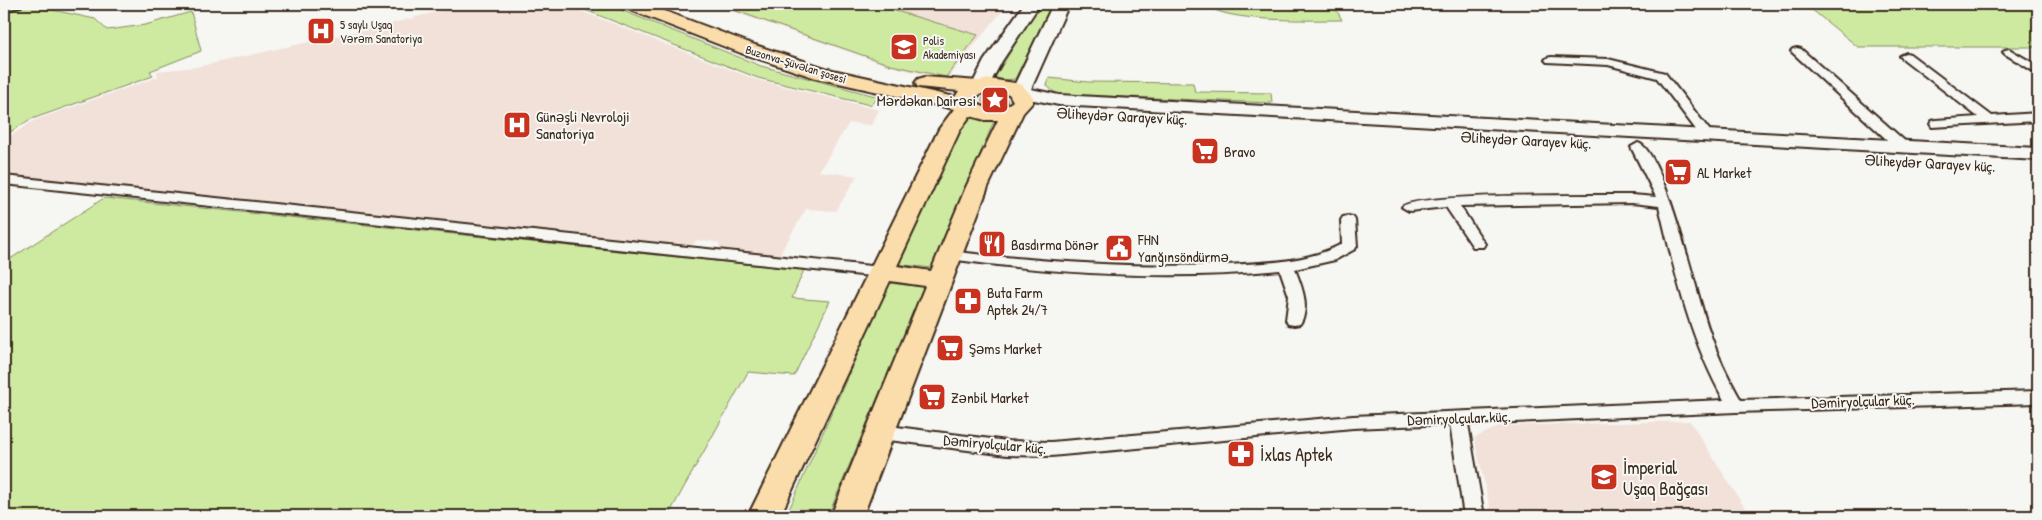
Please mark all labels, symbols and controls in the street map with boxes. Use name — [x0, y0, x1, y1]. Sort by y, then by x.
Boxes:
hospital icon: 5 saylı Uşaq Vərəm Sanatoriya — [306, 16, 336, 46]
place label: 5 saylı Uşaq Vərəm Sanatoriya — [340, 16, 422, 47]
school or university icon: Polis Akademiyası — [889, 32, 919, 62]
place label: Polis Akademiyası — [923, 32, 976, 63]
street label: Buzonva-Şüvəlan şosesi — [743, 41, 849, 87]
place icon: Mərdəkan Dairəsi — [980, 85, 1010, 115]
place label: Mərdəkan Dairəsi — [877, 90, 976, 111]
street label: Əliheydər Qarayev küç. — [1056, 102, 1188, 130]
place label: Günəşli Nevroloji Sanatoriya — [536, 106, 630, 144]
hospital icon: Günəşli Nevroloji Sanatoriya — [502, 110, 532, 140]
street label: Əliheydər Qarayev küç. — [1460, 126, 1592, 154]
supermarket icon: Bravo — [1190, 136, 1220, 166]
place label: Bravo — [1224, 141, 1255, 162]
street label: Əliheydər Qarayev küç. — [1864, 149, 1996, 177]
supermarket icon: AL Market — [1663, 157, 1693, 187]
place label: AL Market — [1697, 162, 1752, 183]
restaurant icon: Basdırma Dönər — [977, 229, 1007, 259]
place label: FHN Yanğınsöndürmə — [1137, 229, 1229, 267]
public building icon: FHN Yanğınsöndürmə — [1104, 233, 1134, 263]
place label: Basdırma Dönər — [1011, 234, 1099, 255]
place label: Buta Farm Aptek 24/7 — [987, 282, 1048, 320]
pharmacy icon: Buta Farm Aptek 24/7 — [953, 286, 983, 316]
supermarket icon: Şəms Market — [935, 333, 965, 363]
place label: Şəms Market — [969, 338, 1042, 359]
supermarket icon: Zənbil Market — [917, 382, 947, 412]
place label: Zənbil Market — [951, 387, 1029, 408]
street label: Dəmiryolçular küç. — [1811, 389, 1915, 413]
street label: Dəmiryolçular küç. — [1407, 406, 1511, 430]
street label: Dəmiryolçular küç. — [943, 429, 1047, 459]
pharmacy icon: İxlas Aptek — [1226, 439, 1256, 469]
place label: İxlas Aptek — [1260, 442, 1333, 467]
place label: İmperial Uşaq Bağçası — [1623, 455, 1709, 501]
school or university icon: İmperial Uşaq Bağçası — [1589, 462, 1619, 492]

